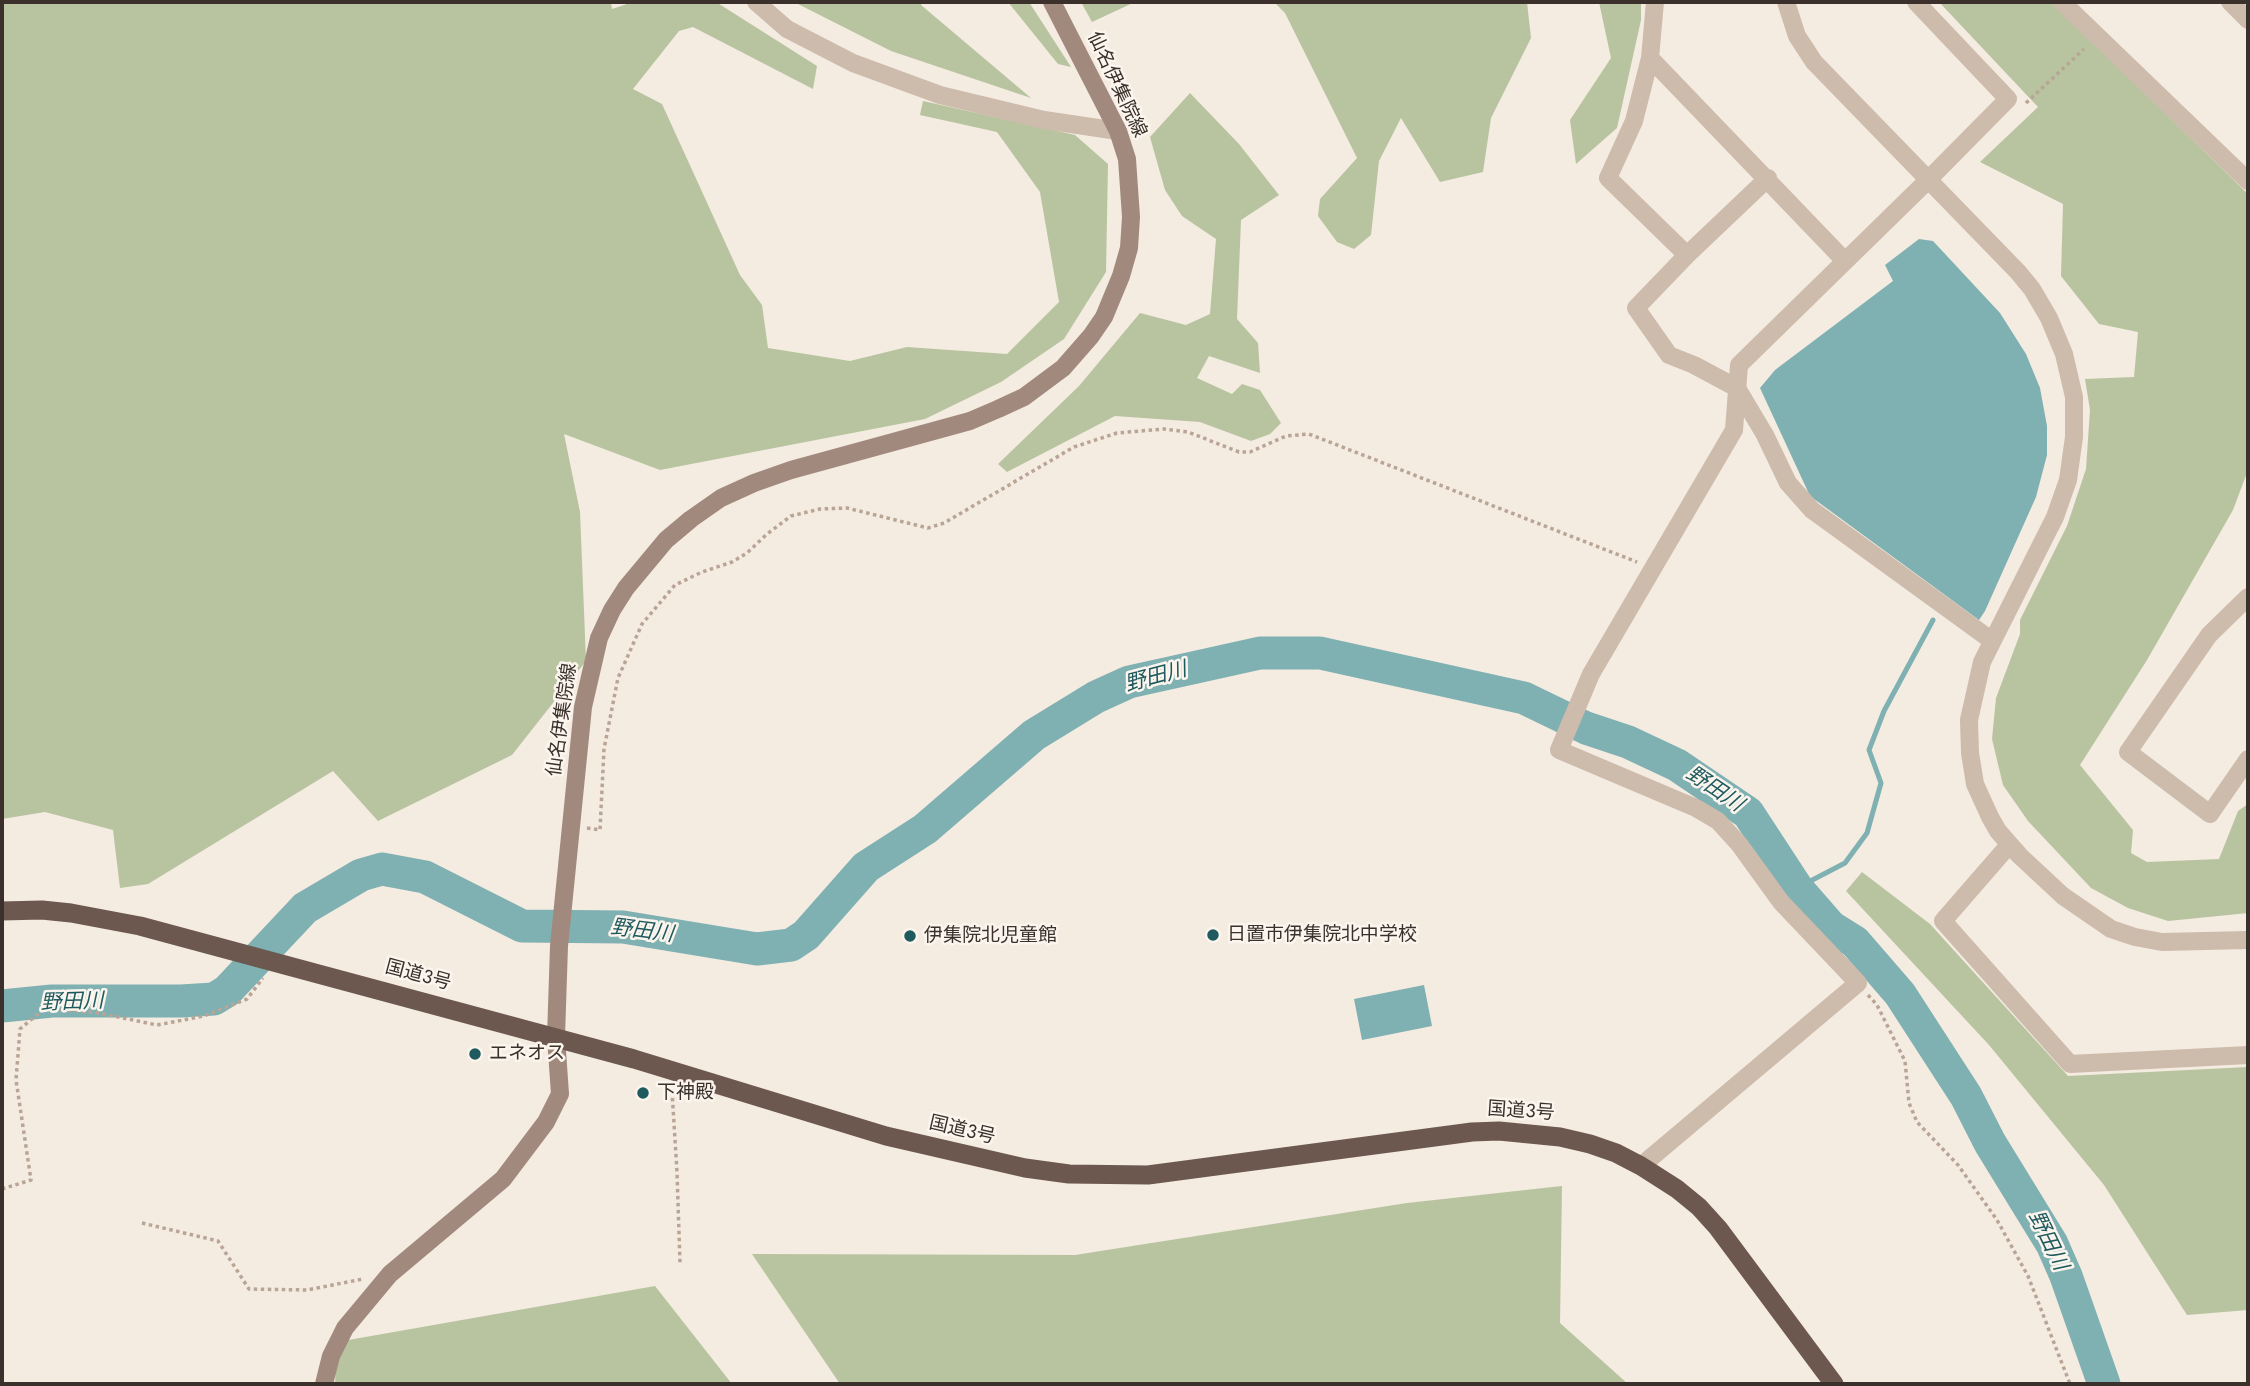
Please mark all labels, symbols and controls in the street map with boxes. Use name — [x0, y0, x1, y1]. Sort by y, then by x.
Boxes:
street label: 仙名伊集院線 — [1082, 29, 1150, 141]
water label: 野田川 — [1122, 658, 1190, 698]
street label: 仙名伊集院線 — [544, 662, 582, 778]
water label: 野田川 — [1681, 762, 1747, 818]
water label: 野田川 — [609, 916, 675, 948]
place label: 日置市伊集院北中学校 — [1227, 924, 1417, 946]
place label: 伊集院北児童館 — [924, 925, 1057, 947]
marker: 日置市伊集院北中学校 — [1205, 927, 1221, 943]
marker: 伊集院北児童館 — [902, 928, 918, 944]
street label: 国道3号 — [383, 956, 453, 996]
water label: 野田川 — [40, 989, 104, 1017]
place label: エネオス — [489, 1043, 565, 1065]
marker: エネオス — [467, 1046, 483, 1062]
place label: 下神殿 — [657, 1082, 714, 1104]
marker: 下神殿 — [635, 1085, 651, 1101]
street label: 国道3号 — [1487, 1098, 1555, 1126]
street label: 国道3号 — [927, 1112, 997, 1150]
water label: 野田川 — [2022, 1207, 2072, 1275]

